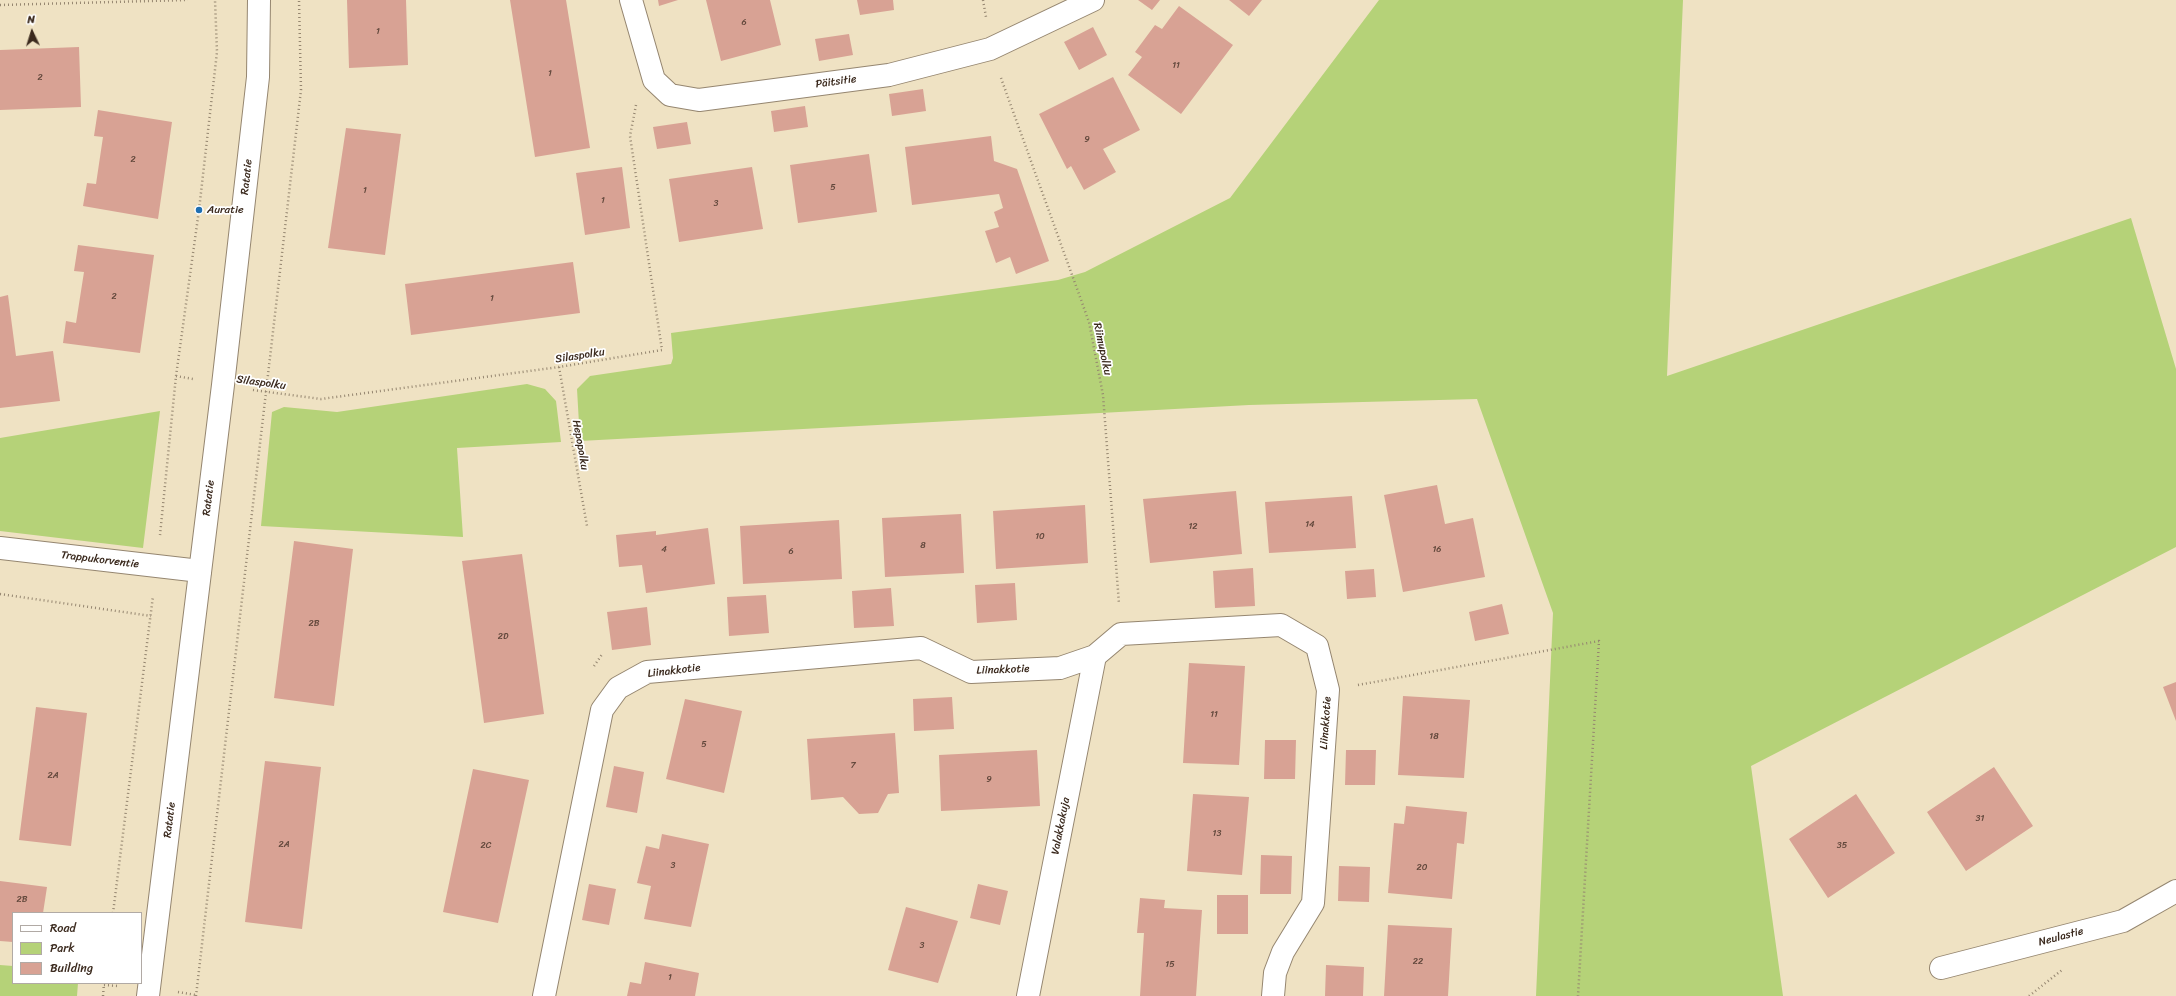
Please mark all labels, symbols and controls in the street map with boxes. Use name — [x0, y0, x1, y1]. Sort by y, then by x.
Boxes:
text: N — [27, 10, 36, 29]
north arrow — [12, 12, 52, 52]
house number: 6 — [741, 18, 747, 28]
house number: 1 — [376, 27, 380, 37]
house number: 11 — [1172, 61, 1180, 71]
house number: 1 — [548, 69, 552, 79]
house number: 2 — [37, 73, 43, 83]
street label: Päitsitie — [815, 73, 857, 91]
house number: 9 — [1084, 135, 1090, 145]
house number: 2 — [130, 155, 136, 165]
street label: Ratatie — [239, 158, 255, 196]
house number: 5 — [830, 183, 836, 193]
house number: 1 — [363, 186, 367, 196]
house number: 1 — [601, 196, 605, 206]
house number: 3 — [714, 199, 718, 209]
place label: Auratie — [207, 203, 244, 217]
marker: Auratie — [194, 205, 204, 215]
house number: 2 — [111, 292, 117, 302]
house number: 1 — [490, 294, 494, 304]
street label: Riimupolku — [1090, 322, 1114, 376]
street label: Silaspolku — [554, 346, 606, 366]
street label: Silaspolku — [235, 373, 287, 393]
street label: Hepopolku — [569, 419, 591, 471]
street label: Ratatie — [200, 479, 218, 517]
house number: 14 — [1305, 520, 1315, 530]
house number: 12 — [1188, 522, 1198, 532]
house number: 10 — [1035, 532, 1045, 542]
house number: 8 — [920, 541, 926, 551]
house number: 4 — [661, 545, 667, 555]
house number: 16 — [1433, 545, 1441, 555]
house number: 6 — [788, 547, 794, 557]
street label: Trappukorventie — [60, 549, 140, 571]
house number: 2B — [309, 619, 319, 629]
house number: 2D — [498, 632, 508, 642]
street label: Liinakkotie — [647, 661, 701, 681]
street label: Liinakkotie — [976, 662, 1030, 678]
street label: Liinakkotie — [1318, 696, 1334, 750]
house number: 11 — [1210, 710, 1218, 720]
house number: 18 — [1429, 732, 1439, 742]
house number: 5 — [701, 740, 707, 750]
house number: 7 — [850, 761, 856, 771]
house number: 2A — [47, 771, 59, 781]
house number: 9 — [986, 775, 992, 785]
street label: Valakkakuja — [1049, 796, 1073, 856]
street label: Ratatie — [161, 801, 179, 839]
house number: 31 — [1976, 814, 1984, 824]
house number: 13 — [1213, 829, 1221, 839]
house number: 2A — [278, 840, 290, 850]
house number: 2C — [481, 841, 491, 851]
house number: 35 — [1837, 841, 1847, 851]
house number: 3 — [671, 861, 675, 871]
house number: 20 — [1417, 863, 1427, 873]
house number: 2B — [17, 895, 27, 905]
legend — [12, 912, 142, 984]
text: Road — [50, 917, 76, 939]
street label: Neulastie — [2037, 925, 2085, 949]
text: Park — [50, 937, 75, 959]
house number: 3 — [920, 941, 924, 951]
text: Building — [50, 957, 93, 979]
house number: 22 — [1413, 957, 1423, 967]
house number: 15 — [1165, 960, 1175, 970]
house number: 1 — [668, 973, 672, 983]

